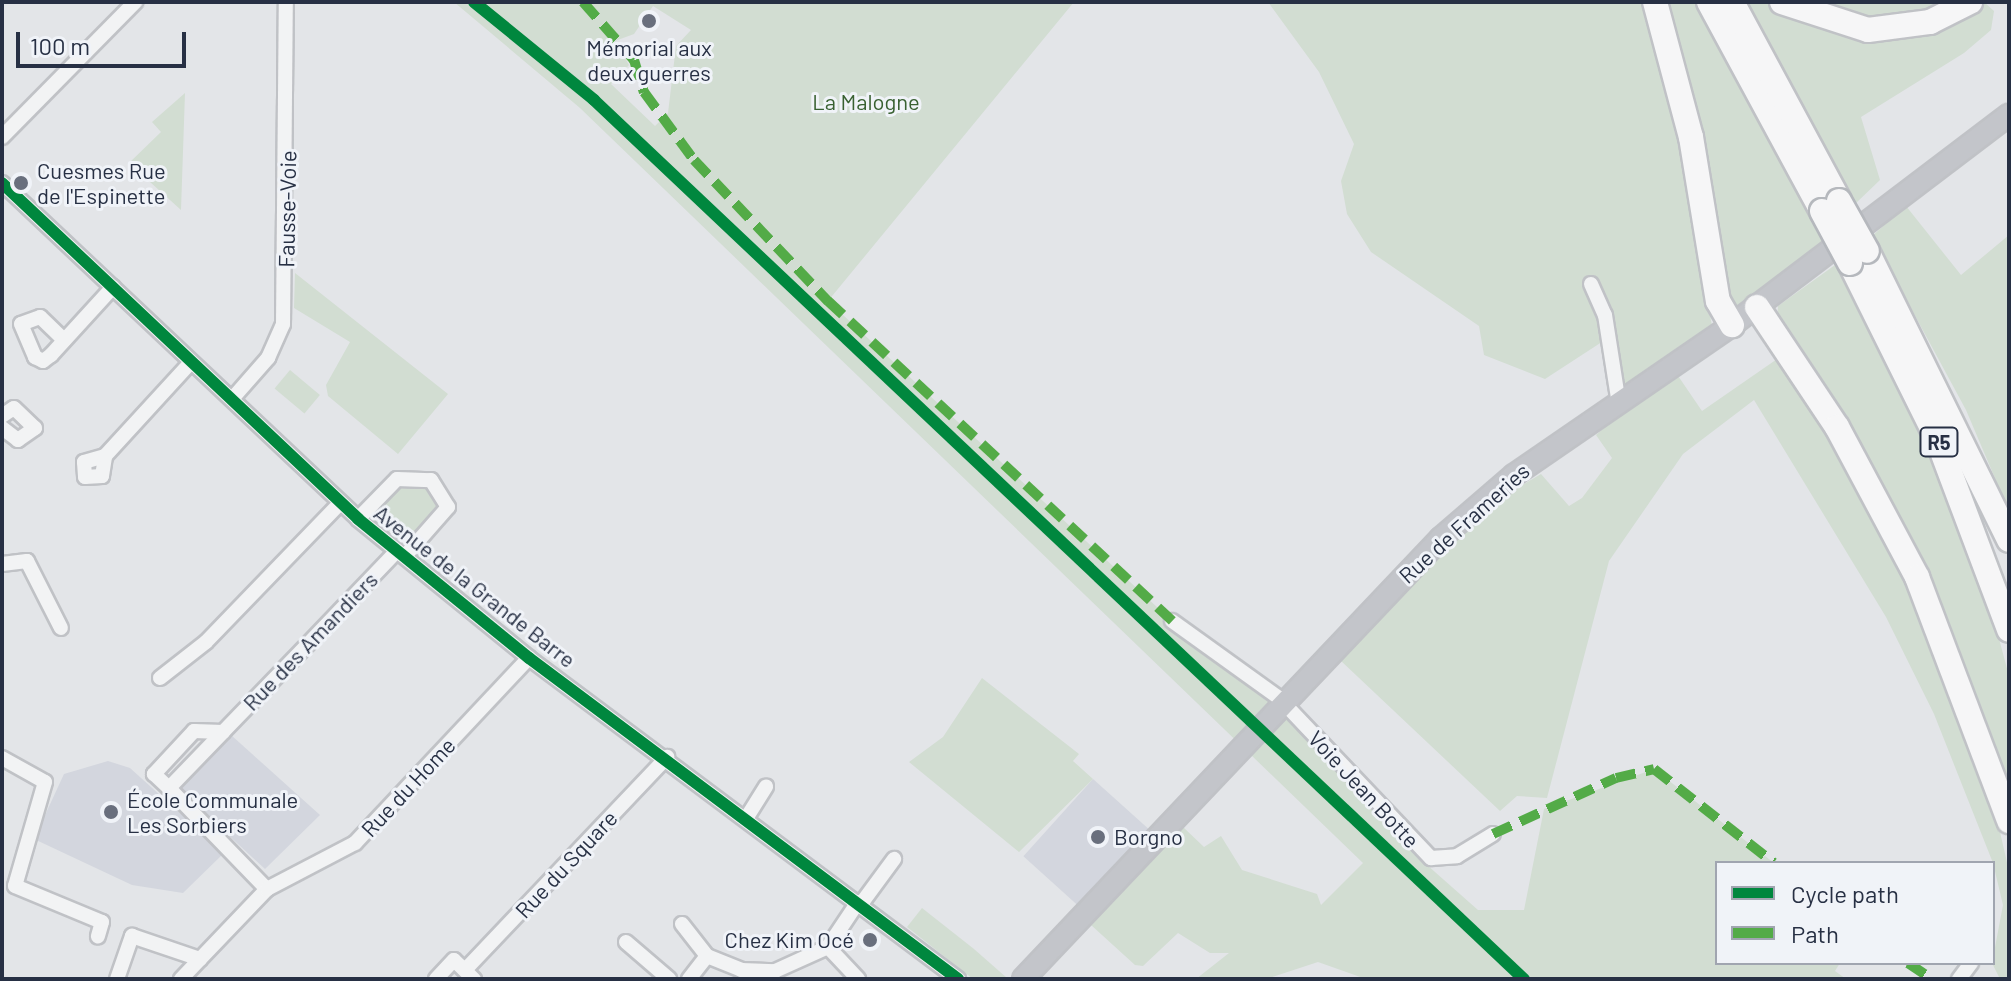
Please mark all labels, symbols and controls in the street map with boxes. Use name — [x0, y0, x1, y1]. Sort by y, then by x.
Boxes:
marker: Mémorial aux deux guerres — [640, 12, 658, 30]
scale bar — [20, 16, 190, 66]
text: 100 m — [30, 31, 90, 60]
place label: Mémorial aux deux guerres — [586, 34, 712, 86]
park label: La Malogne — [812, 89, 920, 115]
street label: Fausse-Voie — [273, 150, 301, 268]
place label: Cuesmes Rue de l'Espinette — [37, 157, 166, 208]
marker: Cuesmes Rue de l'Espinette — [12, 174, 30, 192]
road number: R5 — [1919, 426, 1959, 458]
street label: Rue de Frameries — [1393, 458, 1535, 588]
street label: Avenue de la Grande Barre — [369, 499, 581, 673]
street label: Rue des Amandiers — [237, 566, 383, 716]
street label: Voie Jean Botte — [1303, 725, 1425, 853]
street label: Rue du Home — [355, 732, 461, 842]
place label: École Communale Les Sorbiers — [127, 786, 298, 838]
marker: École Communale Les Sorbiers — [102, 803, 120, 821]
street label: Rue du Square — [510, 805, 622, 923]
place label: Borgno — [1114, 824, 1183, 850]
marker: Borgno — [1089, 828, 1107, 846]
legend — [1715, 861, 1995, 965]
text: Cycle path — [1791, 879, 1899, 908]
text: Path — [1791, 919, 1839, 948]
place label: Chez Kim Océ — [725, 927, 854, 953]
marker: Chez Kim Océ — [861, 931, 879, 949]

